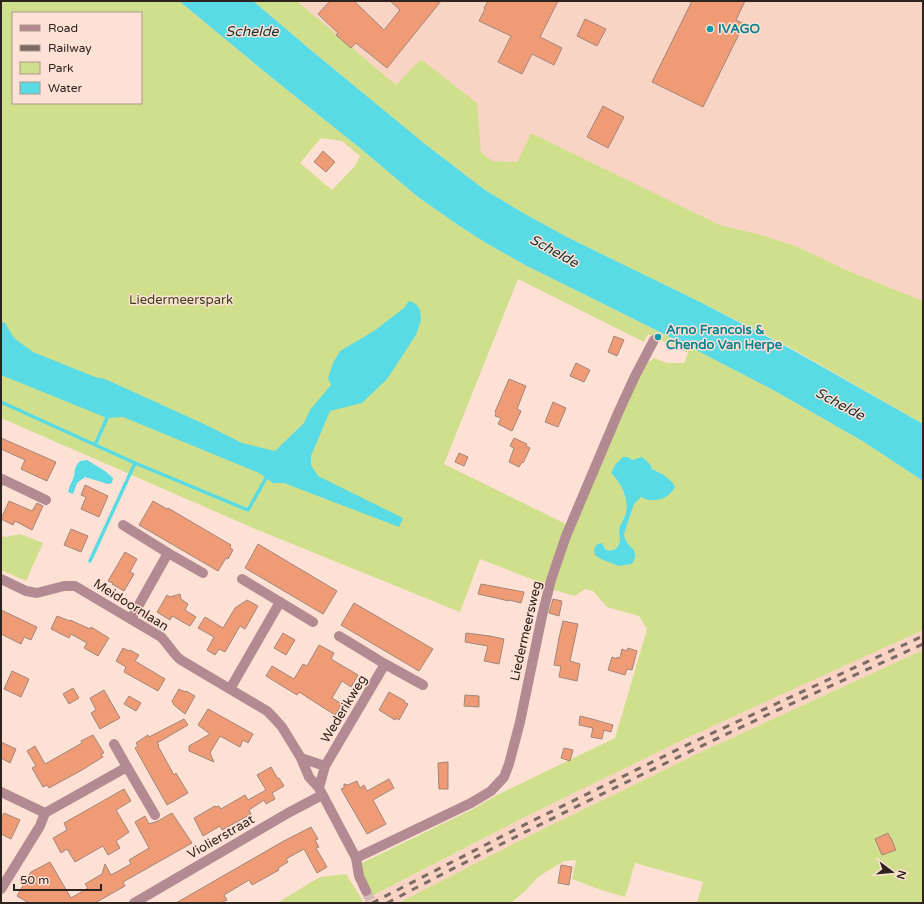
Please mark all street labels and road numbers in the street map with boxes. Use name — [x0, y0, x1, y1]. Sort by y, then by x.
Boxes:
street label: Meidoornlaan — [90, 576, 172, 634]
street label: Liedermeersweg — [507, 579, 545, 683]
street label: Wederikweg — [317, 672, 371, 746]
street label: Violierstraat — [185, 811, 257, 863]

